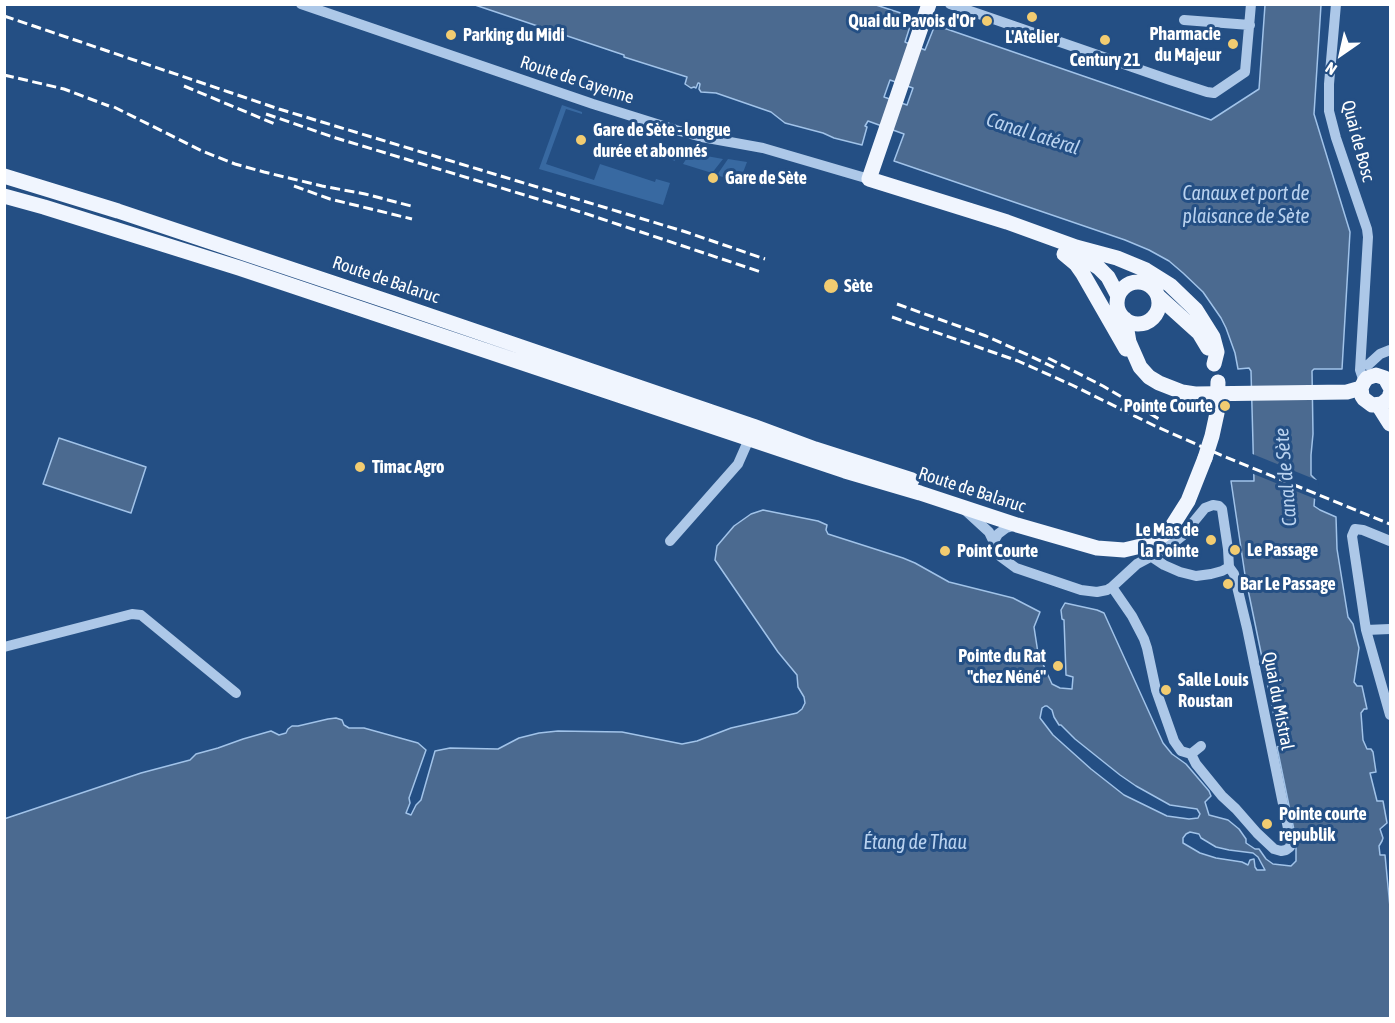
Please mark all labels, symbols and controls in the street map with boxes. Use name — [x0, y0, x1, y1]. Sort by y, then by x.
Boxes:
place label: Quai du Pavois d'Or — [848, 10, 975, 32]
marker: L'Atelier — [1025, 10, 1039, 24]
marker: Quai du Pavois d'Or — [980, 14, 994, 28]
place label: Pharmacie du Majeur — [1149, 23, 1221, 66]
place label: Parking du Midi — [463, 24, 565, 46]
north arrow — [1311, 24, 1371, 84]
place label: L'Atelier — [1005, 26, 1059, 48]
marker: Parking du Midi — [444, 28, 458, 42]
marker: Century 21 — [1098, 33, 1112, 47]
marker: Pharmacie du Majeur — [1226, 37, 1240, 51]
place label: Century 21 — [1070, 49, 1140, 71]
street label: Route de Cayenne — [517, 51, 637, 109]
text: N — [1322, 59, 1340, 79]
street label: Quai de Bosc — [1337, 98, 1379, 184]
water label: Canal Latéral — [983, 108, 1083, 160]
place label: Gare de Sète - longue durée et abonnés — [593, 119, 731, 162]
marker: Gare de Sète - longue durée et abonnés — [574, 133, 588, 147]
place label: Gare de Sète — [725, 167, 807, 189]
marker: Gare de Sète — [706, 171, 720, 185]
water label: Canaux et port de plaisance de Sète — [1182, 182, 1310, 229]
street label: Route de Balaruc — [330, 252, 442, 308]
place label: Sète — [844, 275, 873, 297]
marker: Sète — [822, 277, 840, 295]
place label: Pointe Courte — [1124, 395, 1213, 417]
marker: Pointe Courte — [1218, 399, 1232, 413]
water label: Canal de Sète — [1270, 427, 1302, 527]
place label: Timac Agro — [372, 456, 444, 478]
marker: Timac Agro — [353, 460, 367, 474]
street label: Route de Balaruc — [916, 462, 1028, 518]
place label: Le Mas de la Pointe — [1135, 519, 1199, 562]
marker: Le Mas de la Pointe — [1204, 533, 1218, 547]
place label: Le Passage — [1247, 539, 1318, 561]
place label: Point Courte — [957, 540, 1038, 562]
marker: Le Passage — [1228, 543, 1242, 557]
marker: Point Courte — [938, 544, 952, 558]
place label: Bar Le Passage — [1240, 573, 1336, 595]
marker: Bar Le Passage — [1221, 577, 1235, 591]
place label: Pointe du Rat "chez Néné" — [958, 645, 1046, 688]
street label: Quai du Mistral — [1258, 650, 1298, 752]
marker: Pointe du Rat "chez Néné" — [1051, 659, 1065, 673]
place label: Salle Louis Roustan — [1178, 669, 1249, 712]
marker: Salle Louis Roustan — [1159, 683, 1173, 697]
place label: Pointe courte republik — [1279, 803, 1367, 846]
marker: Pointe courte republik — [1260, 817, 1274, 831]
water label: Étang de Thau — [863, 831, 967, 855]

